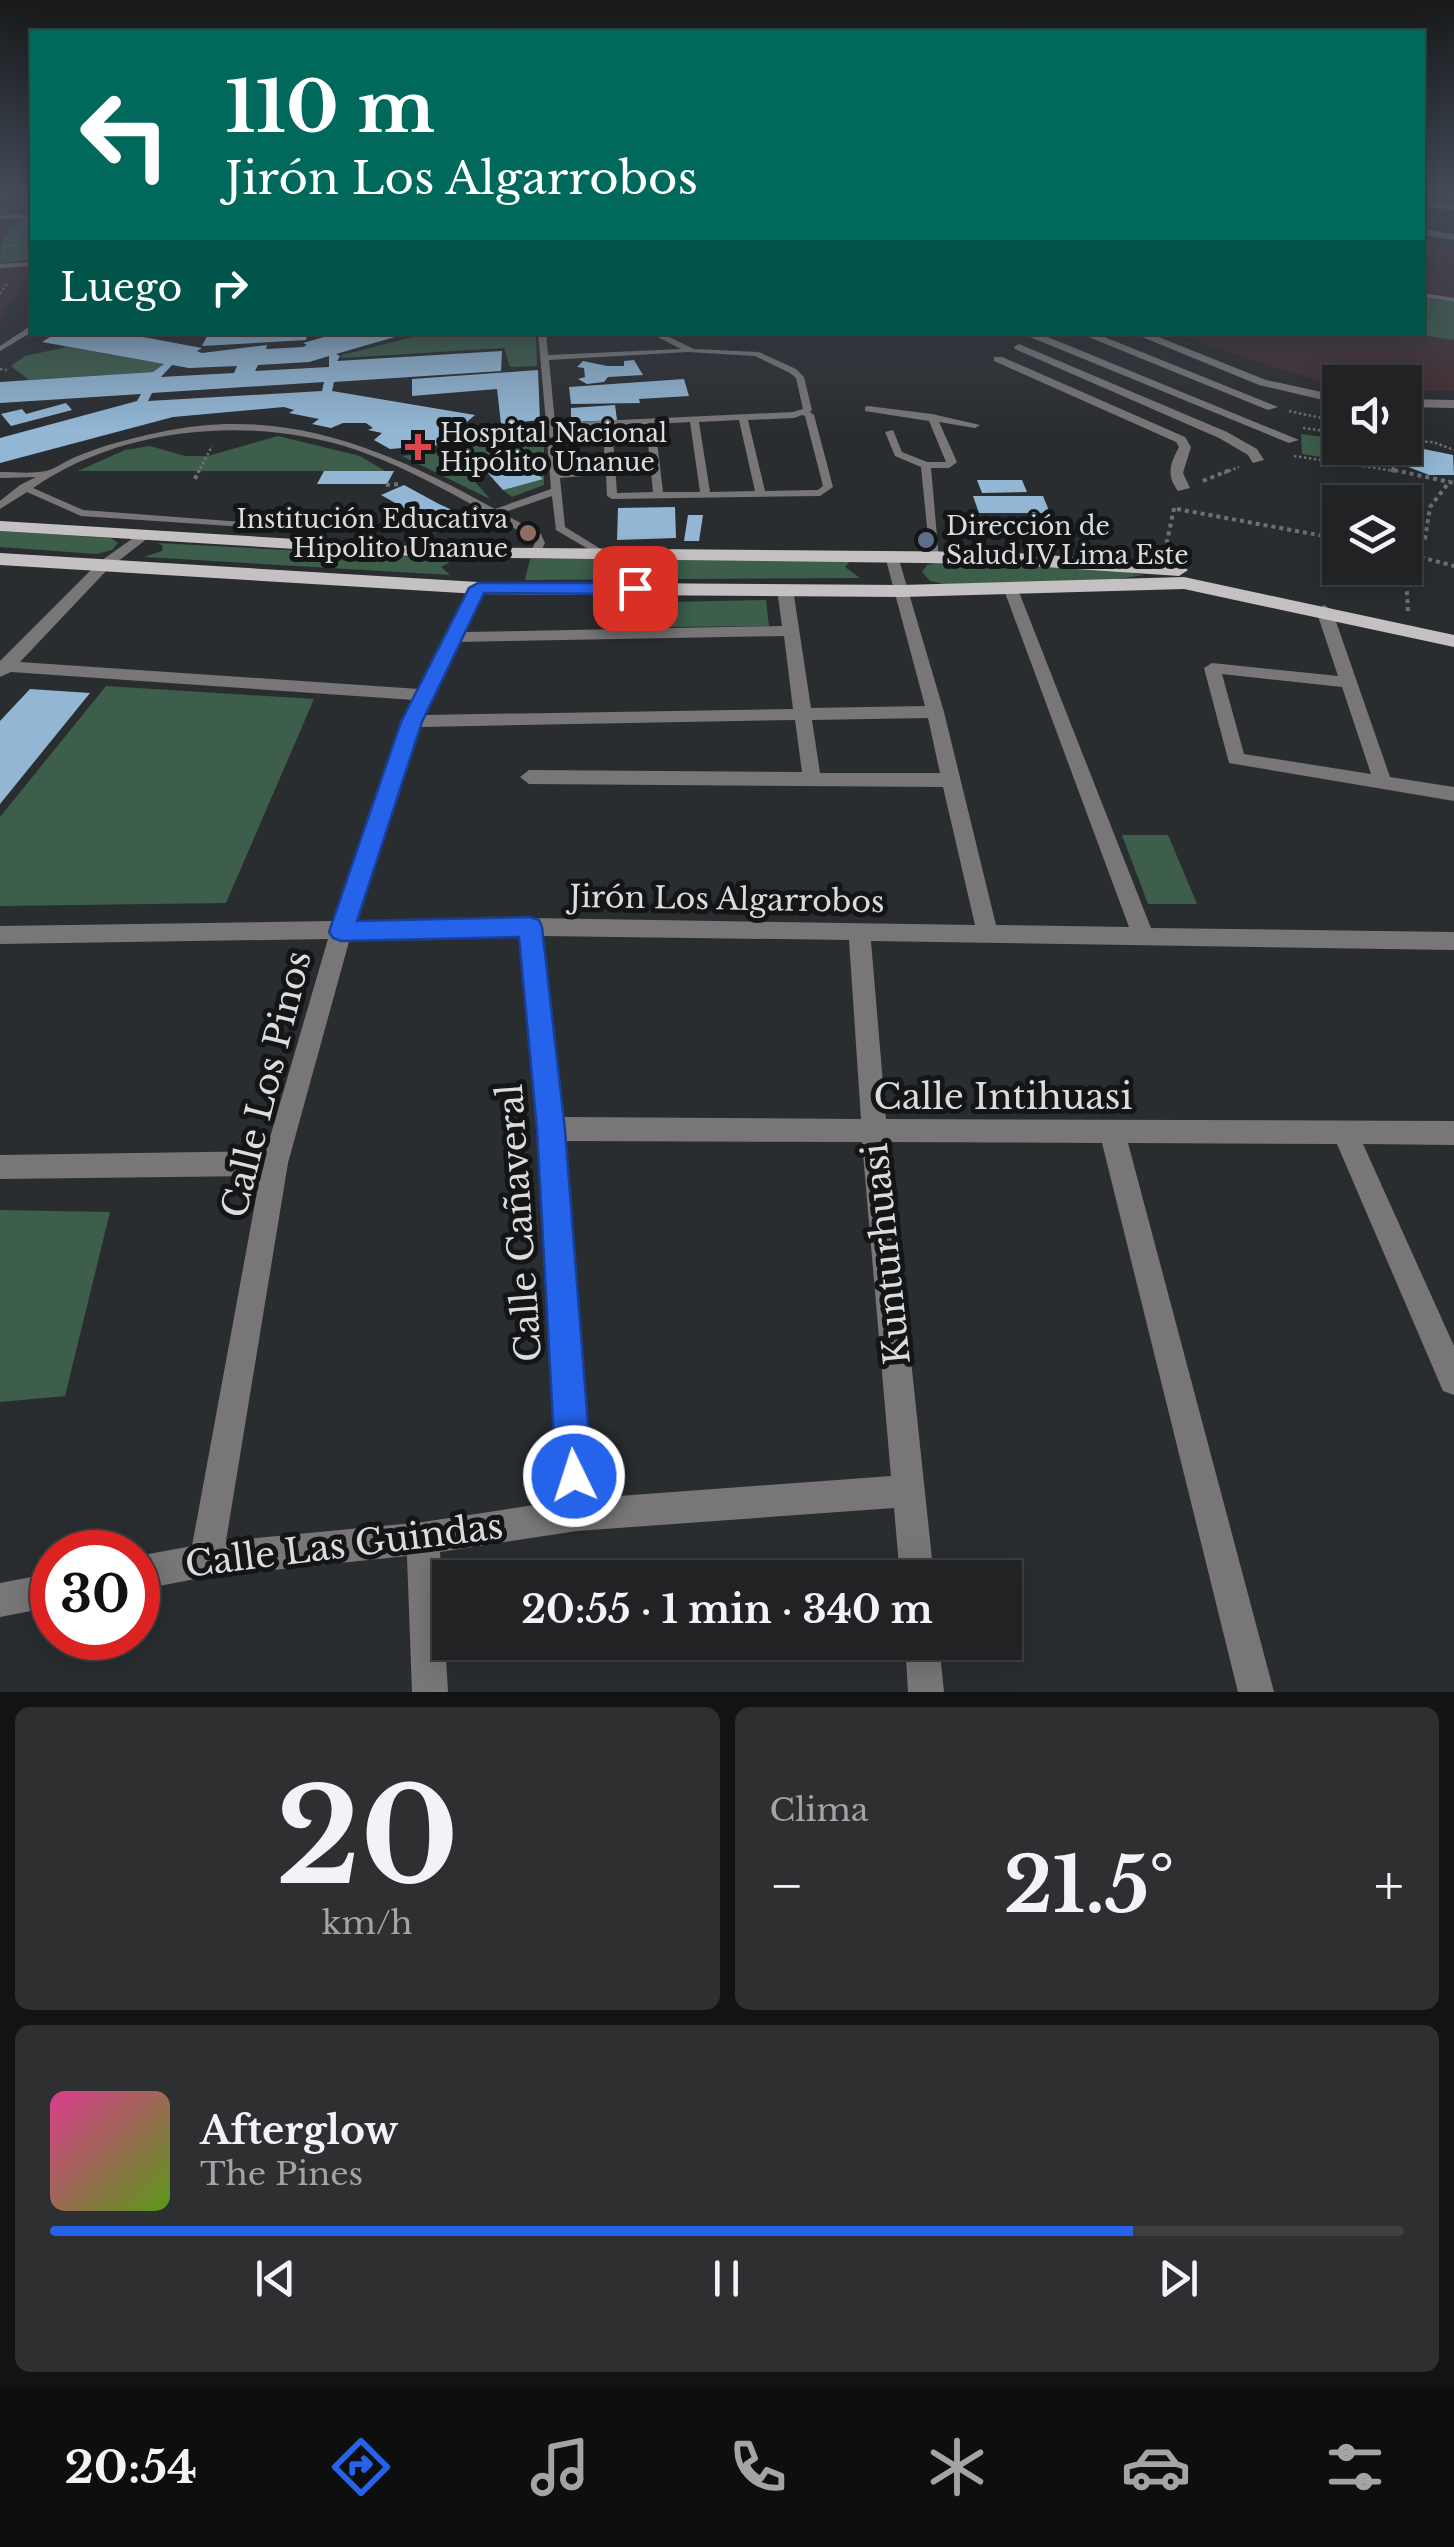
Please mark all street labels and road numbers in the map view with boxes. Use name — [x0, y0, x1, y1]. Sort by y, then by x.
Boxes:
street label: Jirón Los Algarrobos — [565, 878, 885, 920]
street label: Calle Los Pinos — [212, 946, 320, 1222]
street label: Calle Intihuasi — [874, 1075, 1132, 1118]
street label: Calle Cañaveral — [488, 1083, 550, 1363]
street label: Kunturhuasi — [853, 1141, 919, 1367]
street label: Calle Las Guindas — [183, 1504, 505, 1586]

